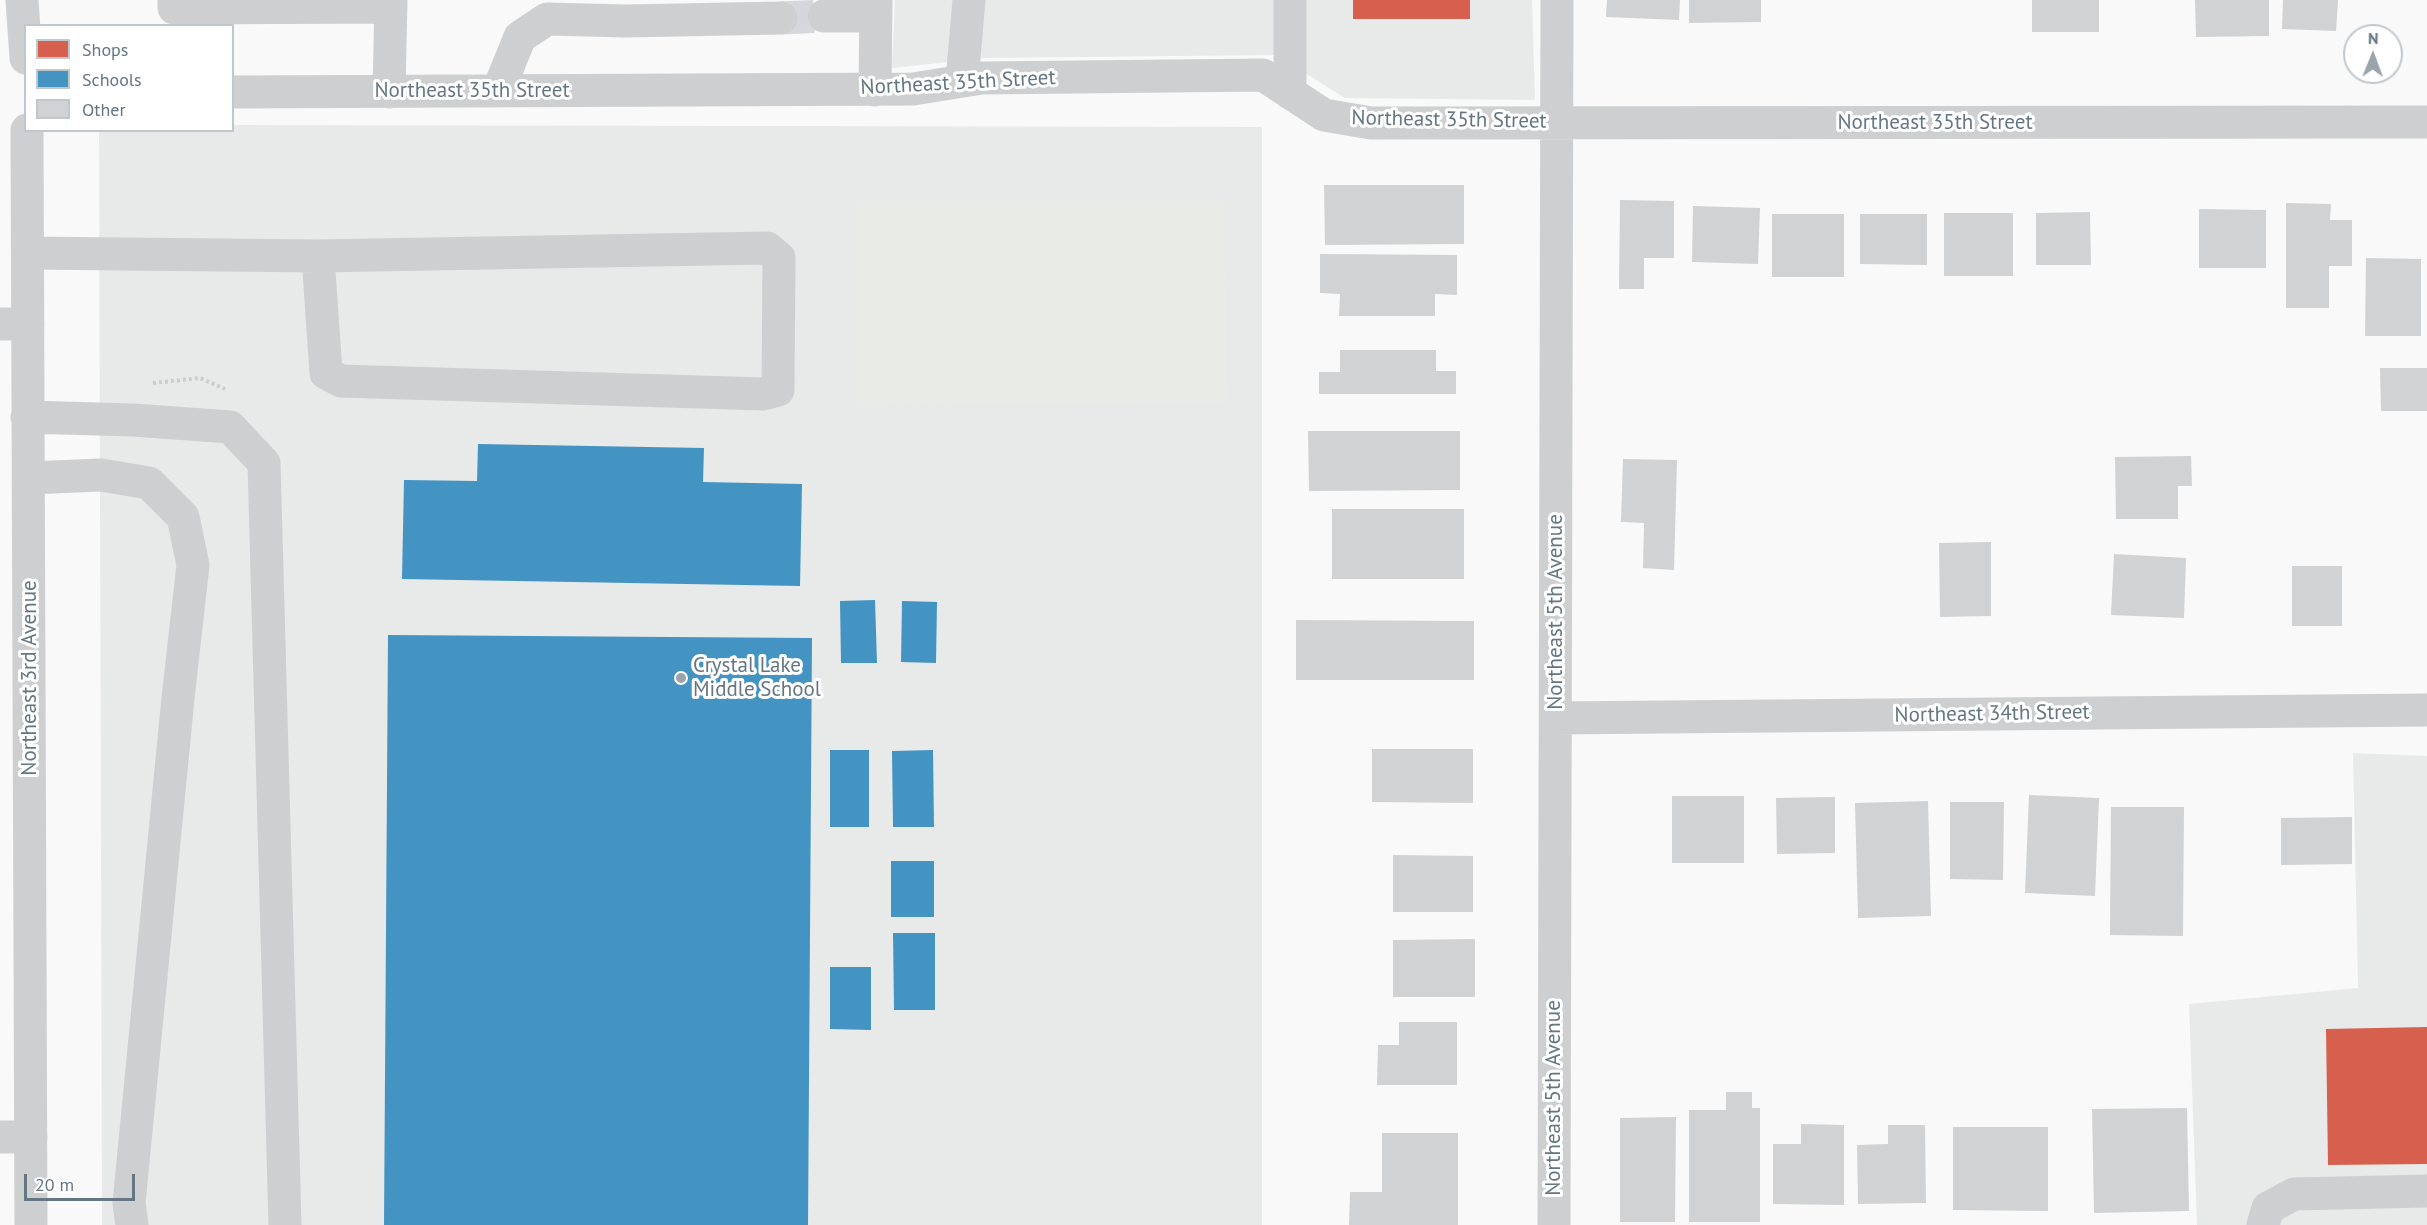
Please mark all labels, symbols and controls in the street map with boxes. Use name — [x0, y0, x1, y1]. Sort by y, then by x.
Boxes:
legend — [24, 24, 234, 132]
north arrow — [2343, 24, 2403, 84]
text: N — [2368, 28, 2379, 48]
text: Shops — [82, 38, 128, 61]
street label: Northeast 35th Street — [860, 65, 1056, 101]
text: Schools — [82, 68, 142, 91]
street label: Northeast 35th Street — [374, 78, 570, 104]
text: Other — [82, 98, 126, 121]
street label: Northeast 35th Street — [1351, 106, 1547, 134]
street label: Northeast 35th Street — [1837, 110, 2033, 136]
street label: Northeast 5th Avenue — [1543, 514, 1569, 710]
street label: Northeast 3rd Avenue — [17, 580, 43, 776]
place label: Crystal Lake Middle School — [693, 653, 821, 703]
marker: Crystal Lake Middle School — [674, 671, 688, 685]
street label: Northeast 34th Street — [1894, 700, 2090, 728]
street label: Northeast 5th Avenue — [1541, 1000, 1567, 1196]
scale bar — [27, 1162, 138, 1200]
text: 20 m — [35, 1173, 74, 1196]

